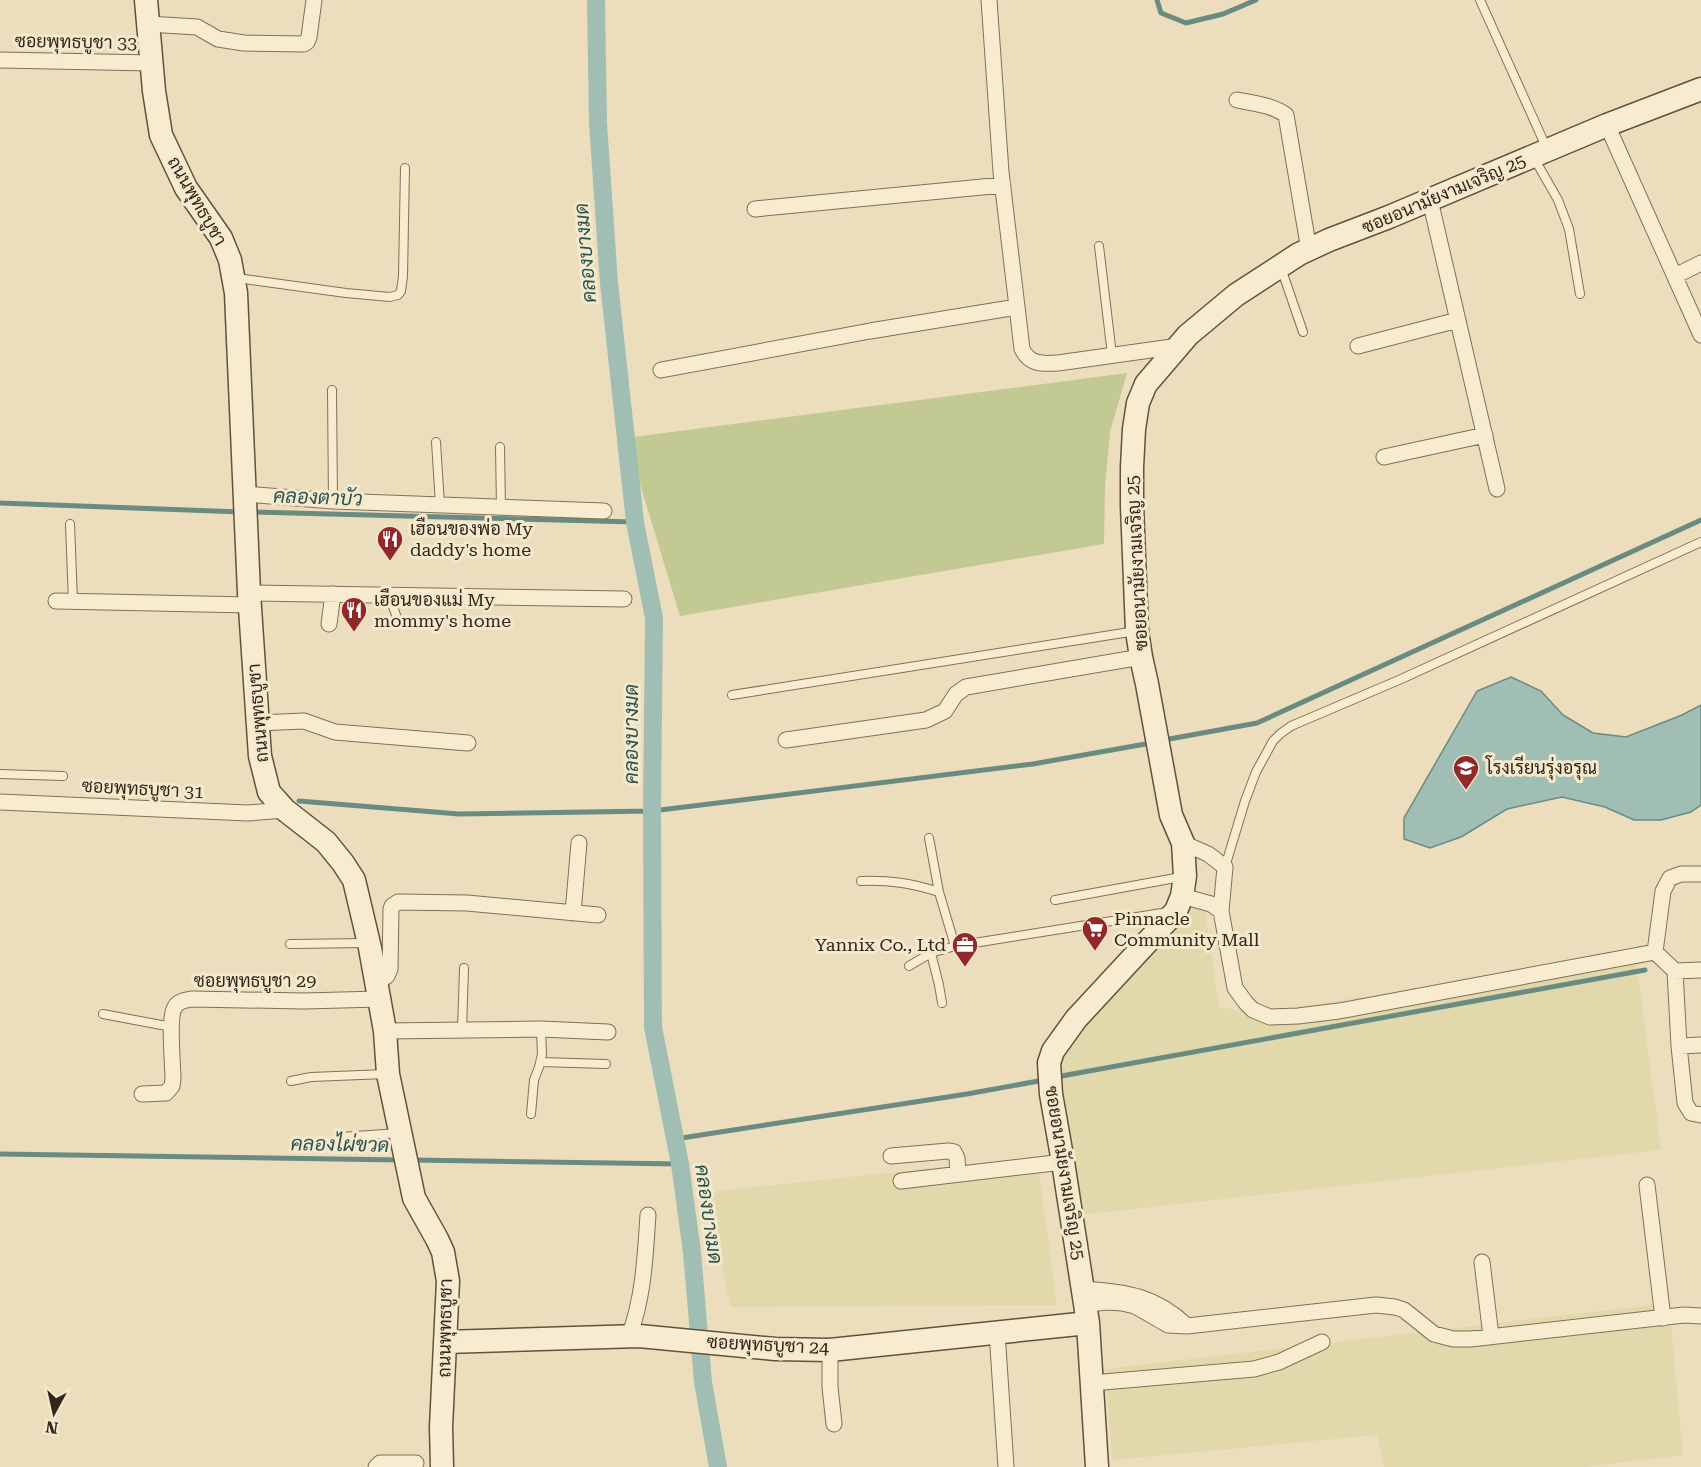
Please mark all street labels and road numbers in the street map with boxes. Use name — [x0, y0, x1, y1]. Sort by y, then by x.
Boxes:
street label: ซอยพุทธบูชา 33 — [15, 30, 137, 56]
street label: ซอยอนามัยงามเจริญ 25 — [1359, 149, 1529, 239]
street label: ถนนพุทธบูชา — [161, 153, 231, 250]
street label: ซอยอนามัยงามเจริญ 25 — [1121, 475, 1153, 651]
street label: ถนนพุทธบูชา — [243, 662, 275, 763]
street label: ซอยพุทธบูชา 31 — [81, 775, 205, 805]
street label: ซอยพุทธบูชา 29 — [194, 970, 316, 994]
street label: ซอยอนามัยงามเจริญ 25 — [1040, 1084, 1090, 1262]
street label: ถนนพุทธบูชา — [433, 1278, 459, 1378]
street label: ซอยพุทธบูชา 24 — [706, 1331, 830, 1361]

